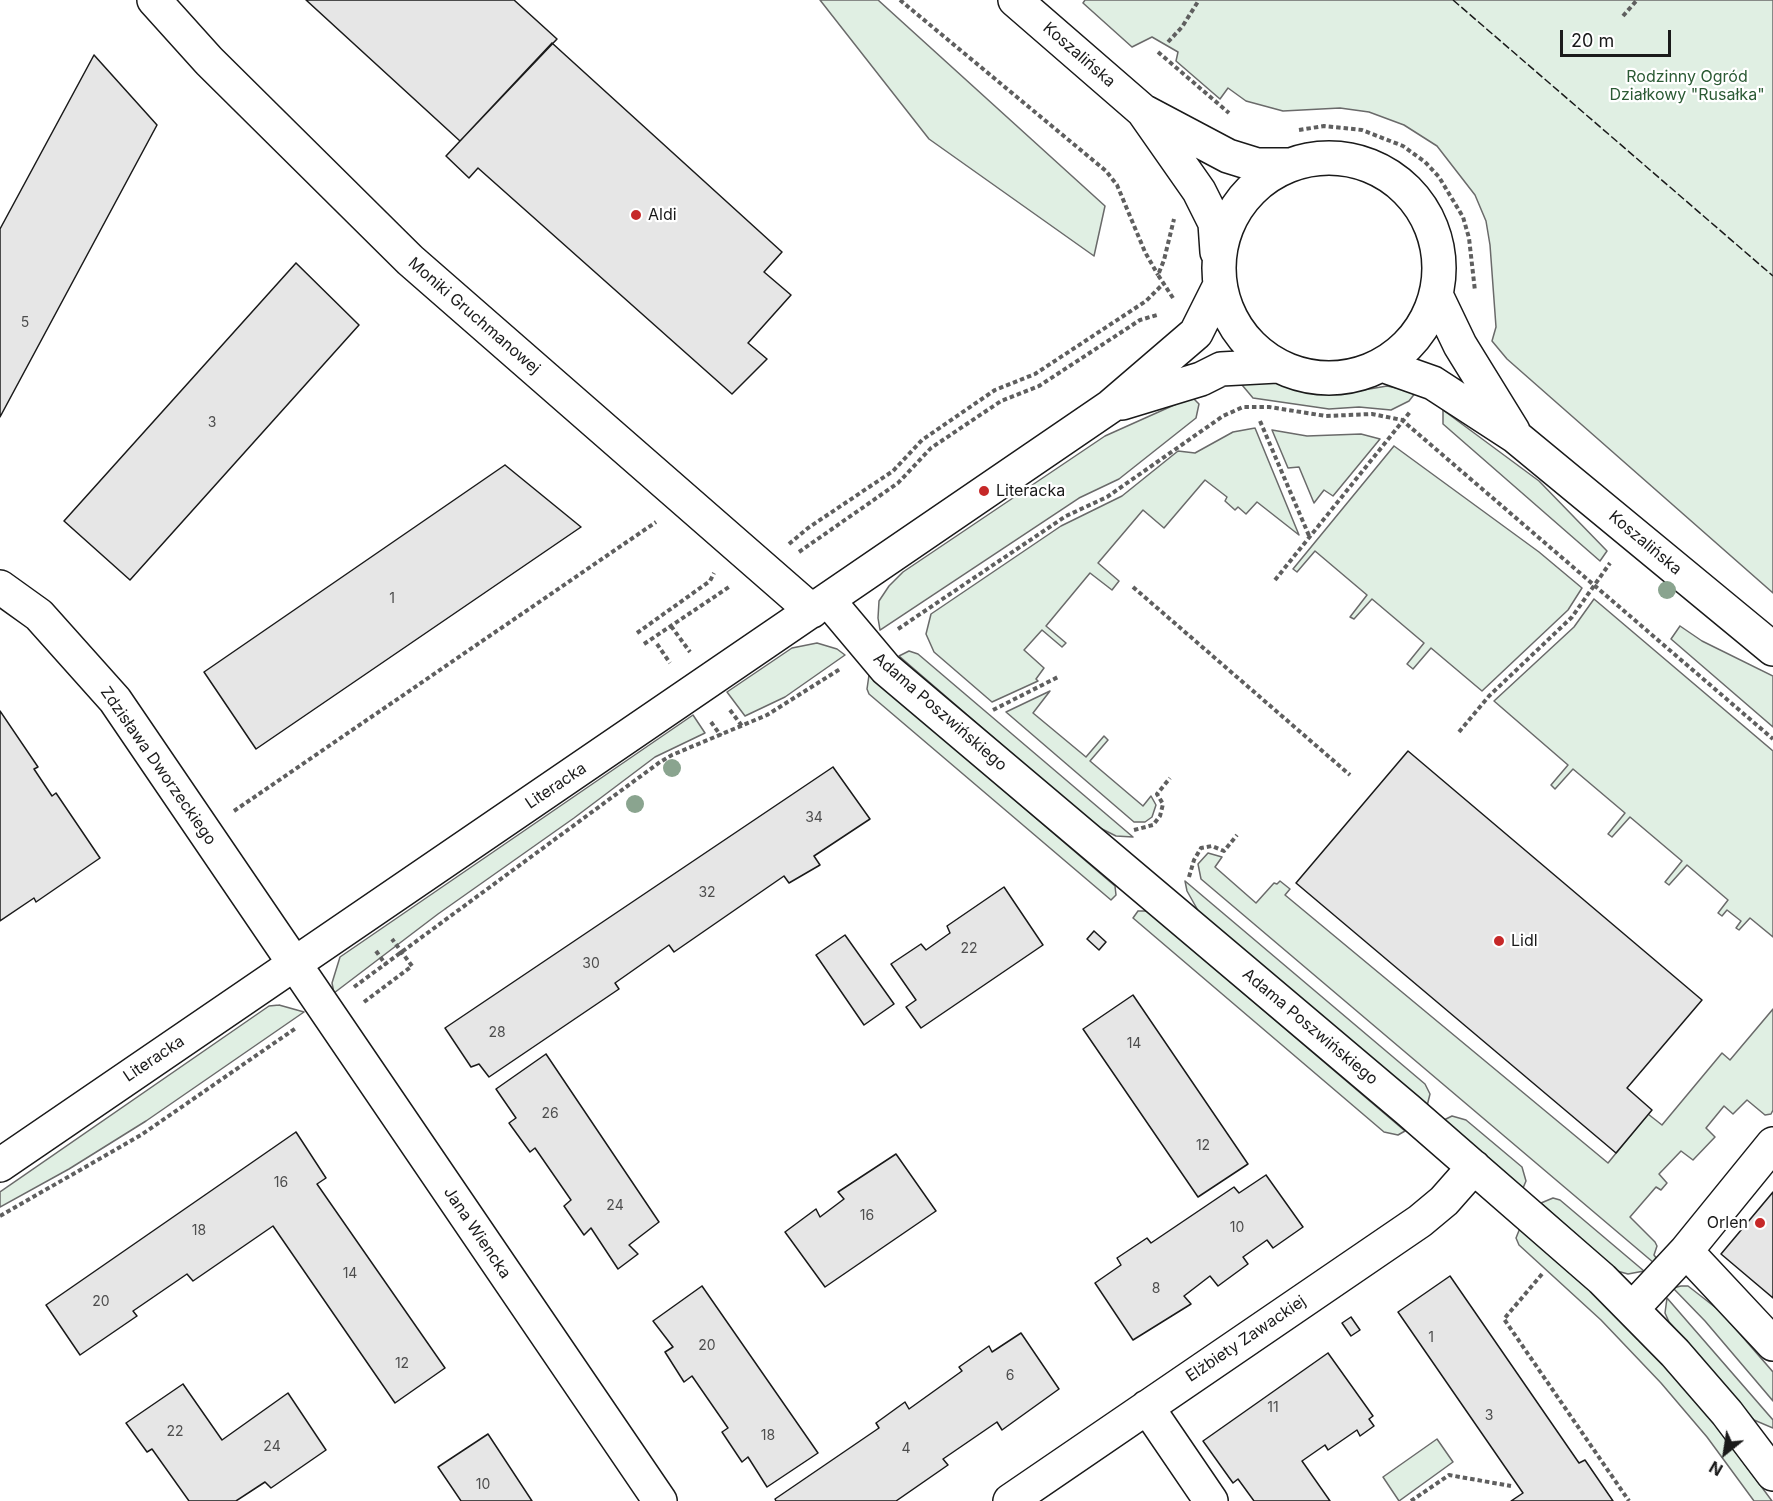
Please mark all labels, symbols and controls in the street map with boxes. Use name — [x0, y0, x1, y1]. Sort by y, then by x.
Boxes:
street label: Koszalińska — [1039, 18, 1119, 92]
scale bar — [1563, 18, 1674, 56]
text: 20 m — [1571, 30, 1614, 51]
park label: Rodzinny Ogród Działkowy "Rusałka" — [1609, 67, 1765, 105]
place label: Aldi — [648, 205, 677, 225]
marker: Aldi — [629, 208, 643, 222]
street label: Moniki Gruchmanowej — [404, 254, 544, 378]
house number: 5 — [21, 315, 29, 331]
house number: 3 — [208, 415, 216, 431]
place label: Literacka — [996, 481, 1065, 501]
marker: Literacka — [977, 484, 991, 498]
street label: Koszalińska — [1605, 507, 1685, 579]
house number: 1 — [389, 591, 395, 607]
street label: Adama Poszwińskiego — [869, 649, 1011, 775]
street label: Zdzisława Dworzeckiego — [96, 683, 220, 849]
street label: Literacka — [522, 759, 590, 813]
house number: 34 — [805, 810, 823, 826]
house number: 32 — [698, 885, 716, 901]
place label: Lidl — [1511, 931, 1538, 951]
marker: Lidl — [1492, 934, 1506, 948]
house number: 22 — [960, 941, 978, 957]
house number: 30 — [582, 956, 600, 972]
street label: Adama Poszwińskiego — [1238, 965, 1382, 1089]
house number: 28 — [488, 1025, 506, 1041]
street label: Literacka — [120, 1032, 188, 1086]
house number: 14 — [1127, 1036, 1141, 1052]
house number: 26 — [541, 1106, 559, 1122]
house number: 12 — [1196, 1138, 1210, 1154]
house number: 16 — [274, 1175, 288, 1191]
street label: Jana Wiencka — [439, 1184, 515, 1282]
house number: 24 — [606, 1198, 624, 1214]
house number: 16 — [860, 1208, 874, 1224]
place label: Orlen — [1707, 1213, 1748, 1233]
marker: Orlen — [1753, 1216, 1767, 1230]
house number: 10 — [1230, 1220, 1244, 1236]
house number: 18 — [192, 1223, 206, 1239]
house number: 14 — [343, 1266, 357, 1282]
house number: 8 — [1152, 1281, 1160, 1297]
street label: Elżbiety Zawackiej — [1182, 1292, 1310, 1386]
house number: 20 — [92, 1294, 110, 1310]
house number: 1 — [1428, 1330, 1434, 1346]
house number: 20 — [698, 1338, 716, 1354]
house number: 12 — [395, 1356, 409, 1372]
house number: 6 — [1006, 1368, 1014, 1384]
house number: 11 — [1267, 1400, 1279, 1416]
house number: 3 — [1485, 1408, 1493, 1424]
north arrow — [1695, 1423, 1755, 1483]
house number: 22 — [166, 1424, 184, 1440]
house number: 18 — [761, 1428, 775, 1444]
house number: 24 — [263, 1439, 281, 1455]
house number: 4 — [901, 1441, 911, 1457]
text: N — [1706, 1457, 1726, 1480]
house number: 10 — [476, 1477, 490, 1493]

